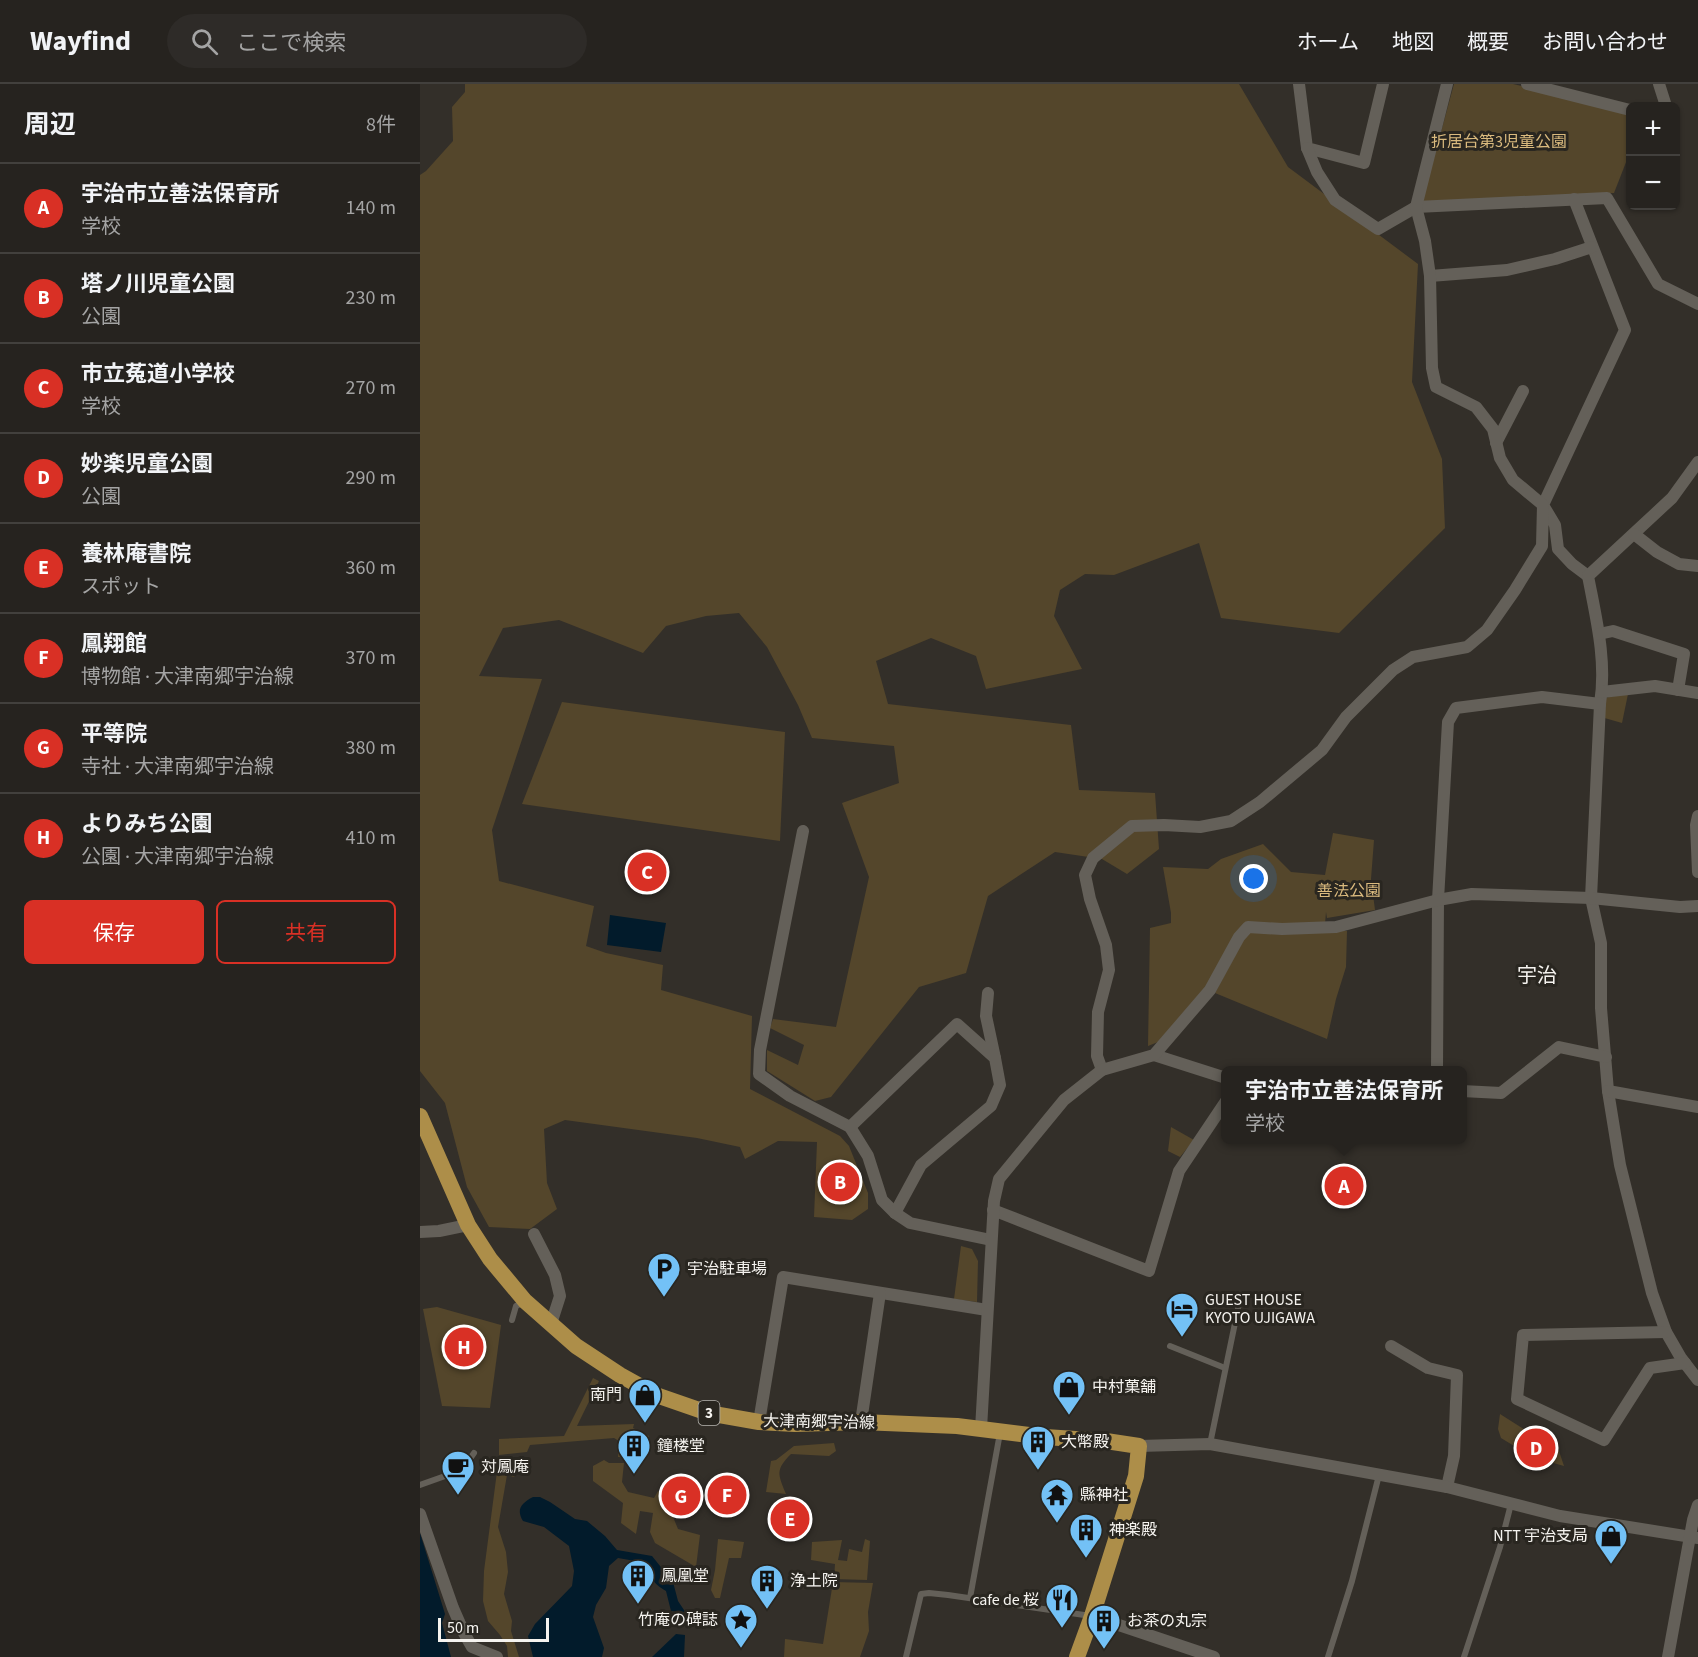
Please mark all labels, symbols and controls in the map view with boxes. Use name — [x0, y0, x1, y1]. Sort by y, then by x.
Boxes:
search box — [167, 14, 587, 68]
text: Wayfind — [30, 21, 131, 61]
icon: search — [188, 25, 221, 58]
text: ここで検索 — [236, 27, 346, 59]
text: ホーム — [1297, 27, 1359, 57]
text: 地図 — [1392, 27, 1434, 57]
text: 概要 — [1467, 27, 1509, 57]
text: お問い合わせ — [1542, 27, 1668, 57]
map controls — [1626, 102, 1680, 210]
button: + — [1626, 102, 1680, 156]
text: 周辺 — [24, 106, 76, 143]
text: 8件 — [366, 111, 396, 139]
park label: 折居台第3児童公園 — [1431, 131, 1567, 153]
button: − — [1626, 156, 1680, 210]
text: 宇治市立善法保育所 — [81, 178, 279, 210]
text: A — [38, 194, 49, 222]
text: 140 m — [346, 194, 396, 222]
text: 学校 — [81, 213, 121, 241]
text: 塔ノ川児童公園 — [81, 268, 235, 300]
text: B — [37, 284, 50, 312]
text: 230 m — [346, 284, 396, 312]
text: 公園 — [81, 303, 121, 331]
text: 市立菟道小学校 — [81, 358, 235, 390]
text: C — [38, 374, 49, 402]
text: 270 m — [346, 374, 396, 402]
text: 学校 — [81, 393, 121, 421]
text: 妙楽児童公園 — [81, 448, 213, 480]
text: D — [37, 464, 50, 492]
text: 290 m — [346, 464, 396, 492]
text: 公園 — [81, 483, 121, 511]
text: 養林庵書院 — [81, 538, 191, 570]
text: E — [38, 554, 49, 582]
text: 360 m — [346, 554, 396, 582]
text: スポット — [81, 573, 161, 601]
text: 鳳翔館 — [81, 628, 147, 660]
text: F — [38, 644, 49, 672]
text: 370 m — [346, 644, 396, 672]
text: 博物館 · 大津南郷宇治線 — [81, 663, 294, 691]
text: 平等院 — [81, 718, 147, 750]
text: G — [37, 734, 50, 762]
text: 380 m — [346, 734, 396, 762]
text: 寺社 · 大津南郷宇治線 — [81, 753, 274, 781]
text: よりみち公園 — [81, 808, 213, 840]
text: H — [37, 824, 50, 852]
text: 410 m — [346, 824, 396, 852]
text: 公園 · 大津南郷宇治線 — [81, 843, 274, 871]
pin: C — [628, 850, 666, 894]
your location — [1239, 864, 1268, 893]
park label: 善法公園 — [1317, 880, 1381, 902]
button: 保存 — [24, 900, 204, 964]
button: 共有 — [216, 900, 396, 964]
district label: 宇治 — [1517, 962, 1557, 990]
popup — [1221, 1066, 1467, 1144]
text: 宇治市立善法保育所 — [1245, 1075, 1443, 1107]
text: 学校 — [1245, 1110, 1285, 1138]
pin: B — [820, 1160, 860, 1204]
pin: A — [1324, 1164, 1364, 1208]
parking icon: 宇治駐車場 — [646, 1251, 682, 1298]
place label: 宇治駐車場 — [687, 1258, 767, 1280]
place label: GUEST HOUSE KYOTO UJIGAWA — [1205, 1289, 1315, 1329]
hotel icon: GUEST HOUSE KYOTO UJIGAWA — [1164, 1291, 1200, 1338]
pin: H — [444, 1324, 483, 1370]
shop icon: 中村菓舗 — [1051, 1369, 1087, 1416]
place label: 中村菓舗 — [1092, 1376, 1156, 1398]
shop icon: 南門 — [627, 1377, 663, 1424]
place label: 南門 — [590, 1384, 622, 1406]
road number: 3 — [698, 1401, 720, 1425]
street label: 大津南郷宇治線 — [763, 1410, 875, 1434]
building icon: 大幣殿 — [1020, 1424, 1056, 1471]
pin: D — [1516, 1426, 1556, 1470]
building icon: 鐘楼堂 — [616, 1428, 652, 1475]
place label: 大幣殿 — [1061, 1431, 1109, 1453]
place label: 鐘楼堂 — [657, 1435, 705, 1457]
cafe icon: 対鳳庵 — [440, 1449, 476, 1496]
place label: 対鳳庵 — [481, 1456, 529, 1478]
pin: F — [708, 1472, 746, 1518]
pin: G — [662, 1474, 700, 1518]
temple icon: 縣神社 — [1039, 1477, 1075, 1524]
place label: 縣神社 — [1080, 1484, 1128, 1506]
pin: E — [770, 1496, 809, 1542]
building icon: 神楽殿 — [1068, 1512, 1104, 1559]
shop icon: NTT 宇治支局 — [1593, 1518, 1629, 1565]
place label: 神楽殿 — [1109, 1519, 1157, 1541]
place label: NTT 宇治支局 — [1493, 1525, 1588, 1547]
building icon: 鳳凰堂 — [620, 1558, 656, 1605]
building icon: 浄土院 — [749, 1563, 785, 1610]
place label: 鳳凰堂 — [661, 1565, 709, 1587]
place label: 浄土院 — [790, 1570, 838, 1592]
restaurant icon: cafe de 桜 — [1044, 1582, 1080, 1629]
place label: cafe de 桜 — [972, 1589, 1039, 1611]
place icon: 竹庵の碑誌 — [723, 1602, 759, 1649]
building icon: お茶の丸宗 — [1086, 1603, 1122, 1650]
place label: 竹庵の碑誌 — [638, 1609, 718, 1631]
place label: お茶の丸宗 — [1127, 1610, 1207, 1632]
scale bar — [438, 1615, 549, 1642]
text: 50 m — [447, 1617, 479, 1639]

